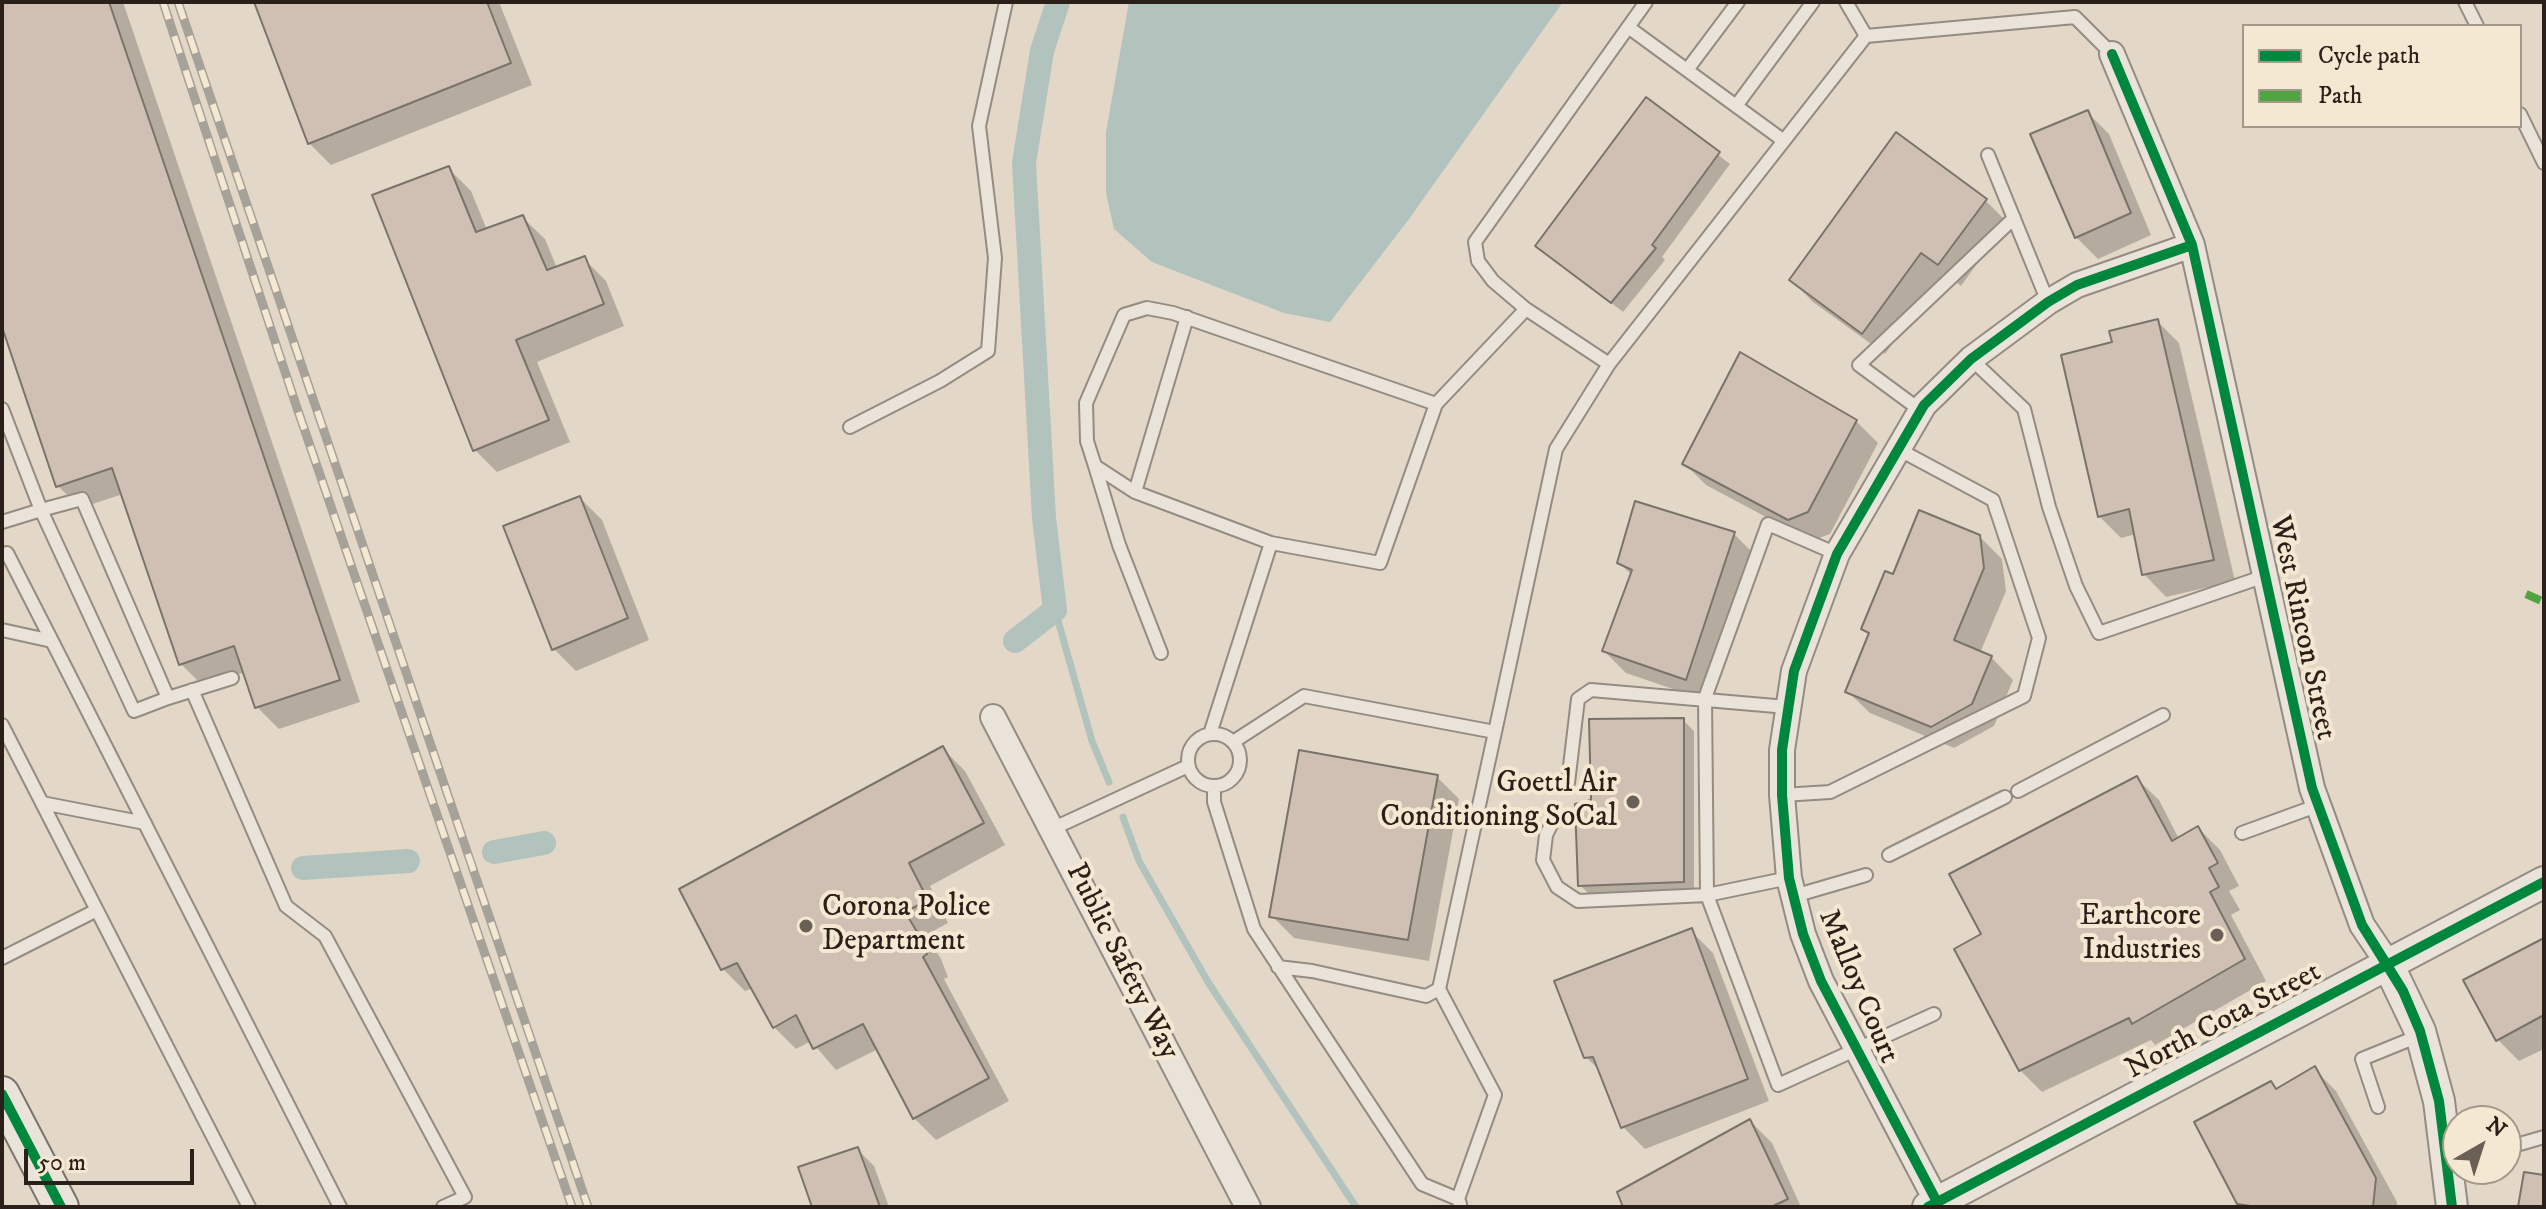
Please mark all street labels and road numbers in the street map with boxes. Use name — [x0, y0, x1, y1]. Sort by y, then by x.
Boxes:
street label: West Rincon Street — [2260, 513, 2342, 743]
street label: Public Safety Way — [1056, 858, 1186, 1066]
street label: Malloy Court — [1809, 905, 1905, 1069]
street label: North Cota Street — [2120, 955, 2328, 1089]

